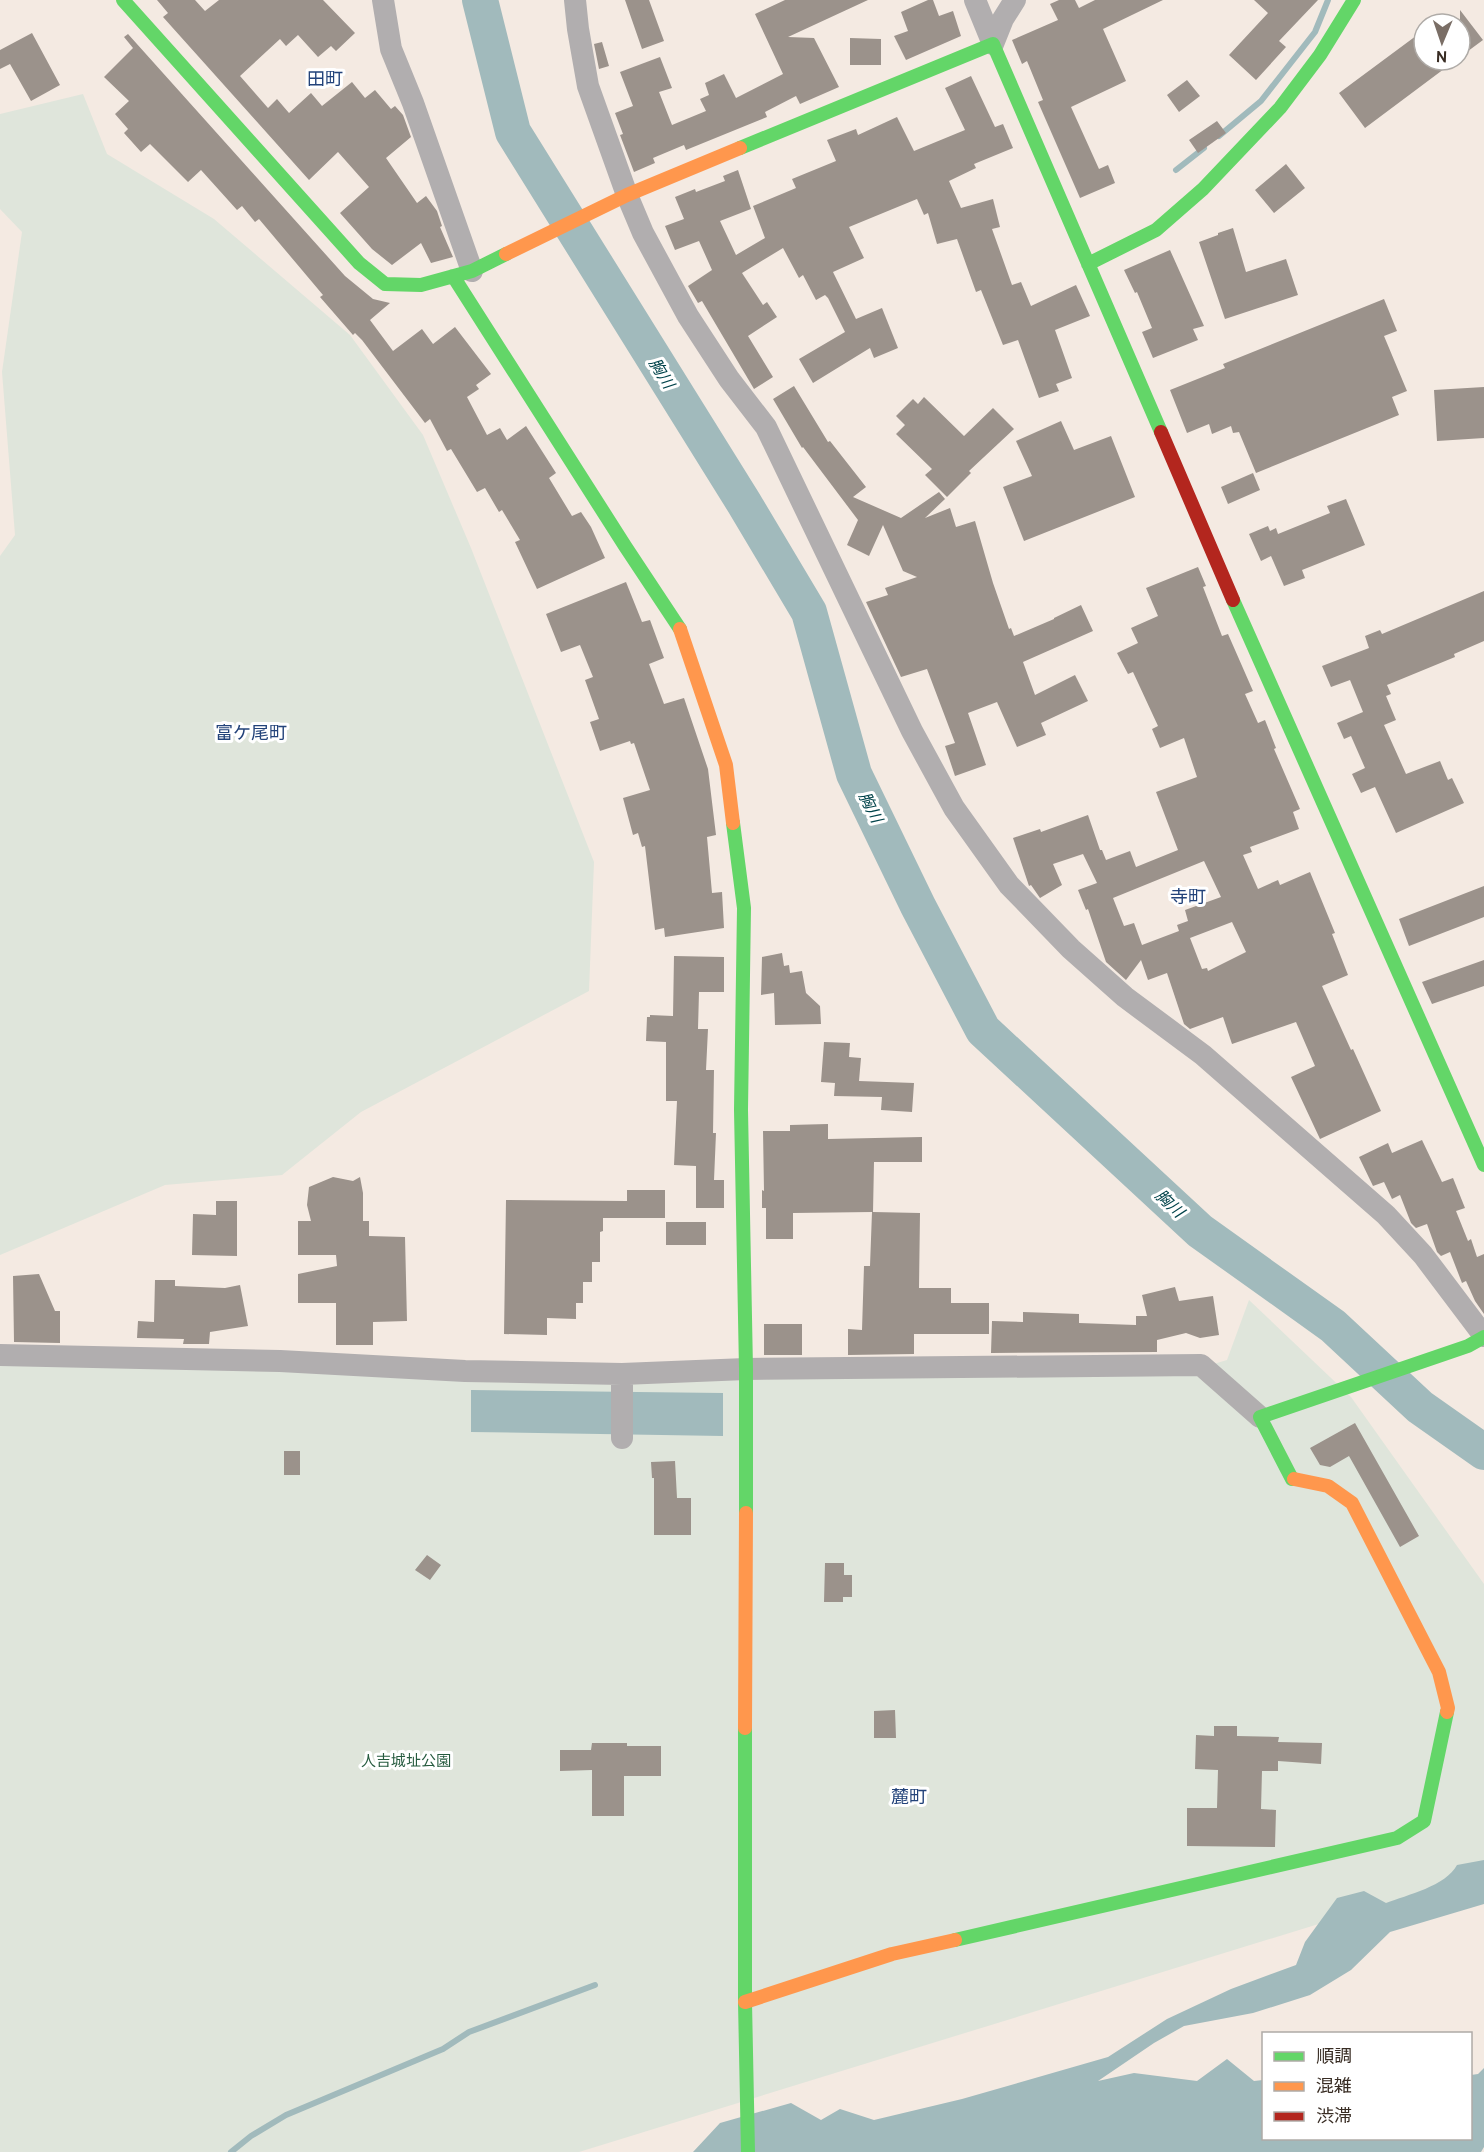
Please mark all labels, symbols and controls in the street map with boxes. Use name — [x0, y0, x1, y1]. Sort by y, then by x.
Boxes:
north arrow — [1412, 12, 1472, 72]
text: N — [1435, 45, 1448, 65]
district label: 田町 — [307, 69, 343, 92]
water label: 胸川 — [643, 355, 678, 395]
district label: 富ケ尾町 — [215, 723, 287, 746]
water label: 胸川 — [853, 789, 886, 828]
district label: 寺町 — [1170, 887, 1206, 910]
water label: 胸川 — [1150, 1186, 1189, 1224]
park label: 人吉城址公園 — [361, 1753, 451, 1772]
district label: 麓町 — [891, 1787, 927, 1810]
legend — [1262, 2032, 1472, 2140]
text: 順調 — [1316, 2046, 1352, 2069]
text: 混雑 — [1316, 2076, 1352, 2099]
text: 渋滞 — [1316, 2106, 1352, 2129]

